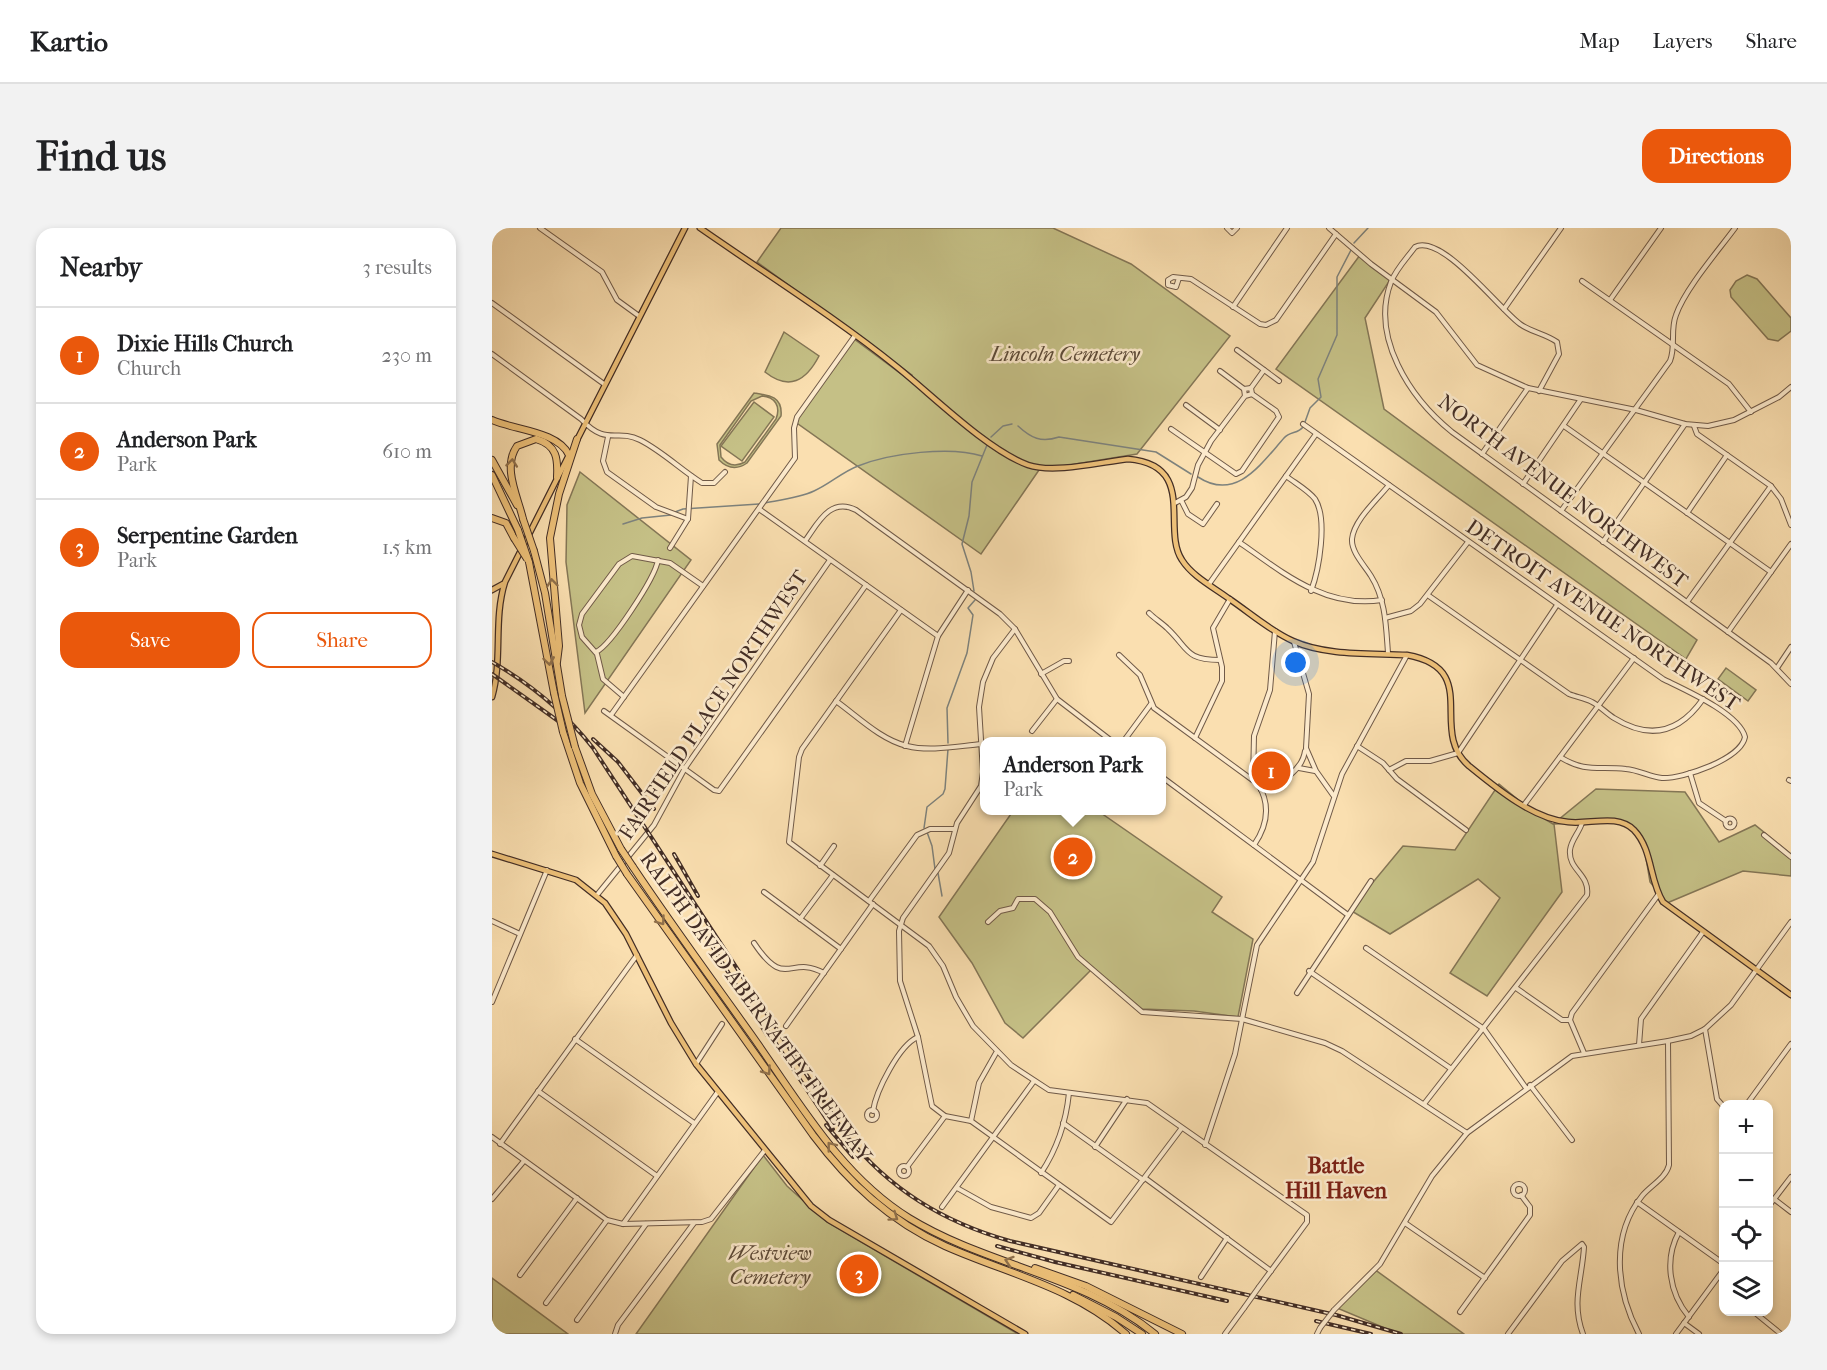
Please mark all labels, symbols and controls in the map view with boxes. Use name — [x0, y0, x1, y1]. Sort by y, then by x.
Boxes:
text: Kartio — [30, 25, 108, 58]
text: Map — [1579, 29, 1620, 53]
text: Layers — [1653, 29, 1712, 53]
text: Share — [1745, 29, 1797, 53]
button: Directions — [1642, 129, 1791, 183]
text: Find us — [36, 132, 166, 181]
text: Nearby — [60, 252, 142, 283]
text: 3 results — [363, 256, 432, 279]
text: Dixie Hills Church — [117, 331, 293, 357]
park label: Lincoln Cemetery — [988, 342, 1141, 366]
text: 1 — [76, 344, 83, 367]
text: 230 m — [382, 344, 432, 367]
text: Church — [117, 357, 181, 380]
street label: NORTH AVENUE NORTHWEST — [1434, 389, 1693, 593]
text: Anderson Park — [117, 427, 257, 453]
text: 2 — [74, 440, 85, 463]
text: 610 m — [382, 440, 432, 463]
text: Park — [117, 453, 157, 476]
one-way arrow — [505, 458, 518, 467]
street label: DETROIT AVENUE NORTHWEST — [1462, 514, 1745, 716]
text: Serpentine Garden — [117, 523, 298, 549]
text: 3 — [75, 536, 84, 559]
text: 1.5 km — [382, 536, 432, 559]
text: Park — [117, 549, 157, 572]
street label: FAIRFIELD PLACE NORTHWEST — [614, 565, 813, 844]
one-way arrow — [546, 578, 559, 587]
button: Save — [60, 612, 240, 668]
button: Share — [252, 612, 432, 668]
your location — [1281, 648, 1310, 677]
one-way arrow — [542, 656, 554, 665]
popup — [980, 737, 1166, 815]
pin: 1 — [1252, 748, 1290, 794]
text: Anderson Park — [1003, 752, 1143, 778]
text: Park — [1003, 778, 1043, 801]
pin: 2 — [1054, 834, 1092, 880]
street label: RALPH DAVID ABERNATHY FREEWAY — [635, 847, 877, 1167]
one-way arrow — [654, 914, 665, 925]
one-way arrow — [760, 1064, 771, 1075]
map controls — [1719, 1100, 1773, 1316]
button: + — [1719, 1100, 1773, 1154]
one-way arrow — [828, 1142, 839, 1153]
district label: Battle Hill Haven — [1285, 1153, 1387, 1204]
button: − — [1719, 1154, 1773, 1208]
button: locate — [1719, 1208, 1773, 1262]
one-way arrow — [887, 1210, 898, 1221]
park label: Westview Cemetery — [728, 1241, 812, 1289]
pin: 3 — [840, 1252, 878, 1296]
one-way arrow — [1004, 1256, 1015, 1269]
button: layers — [1719, 1262, 1773, 1316]

